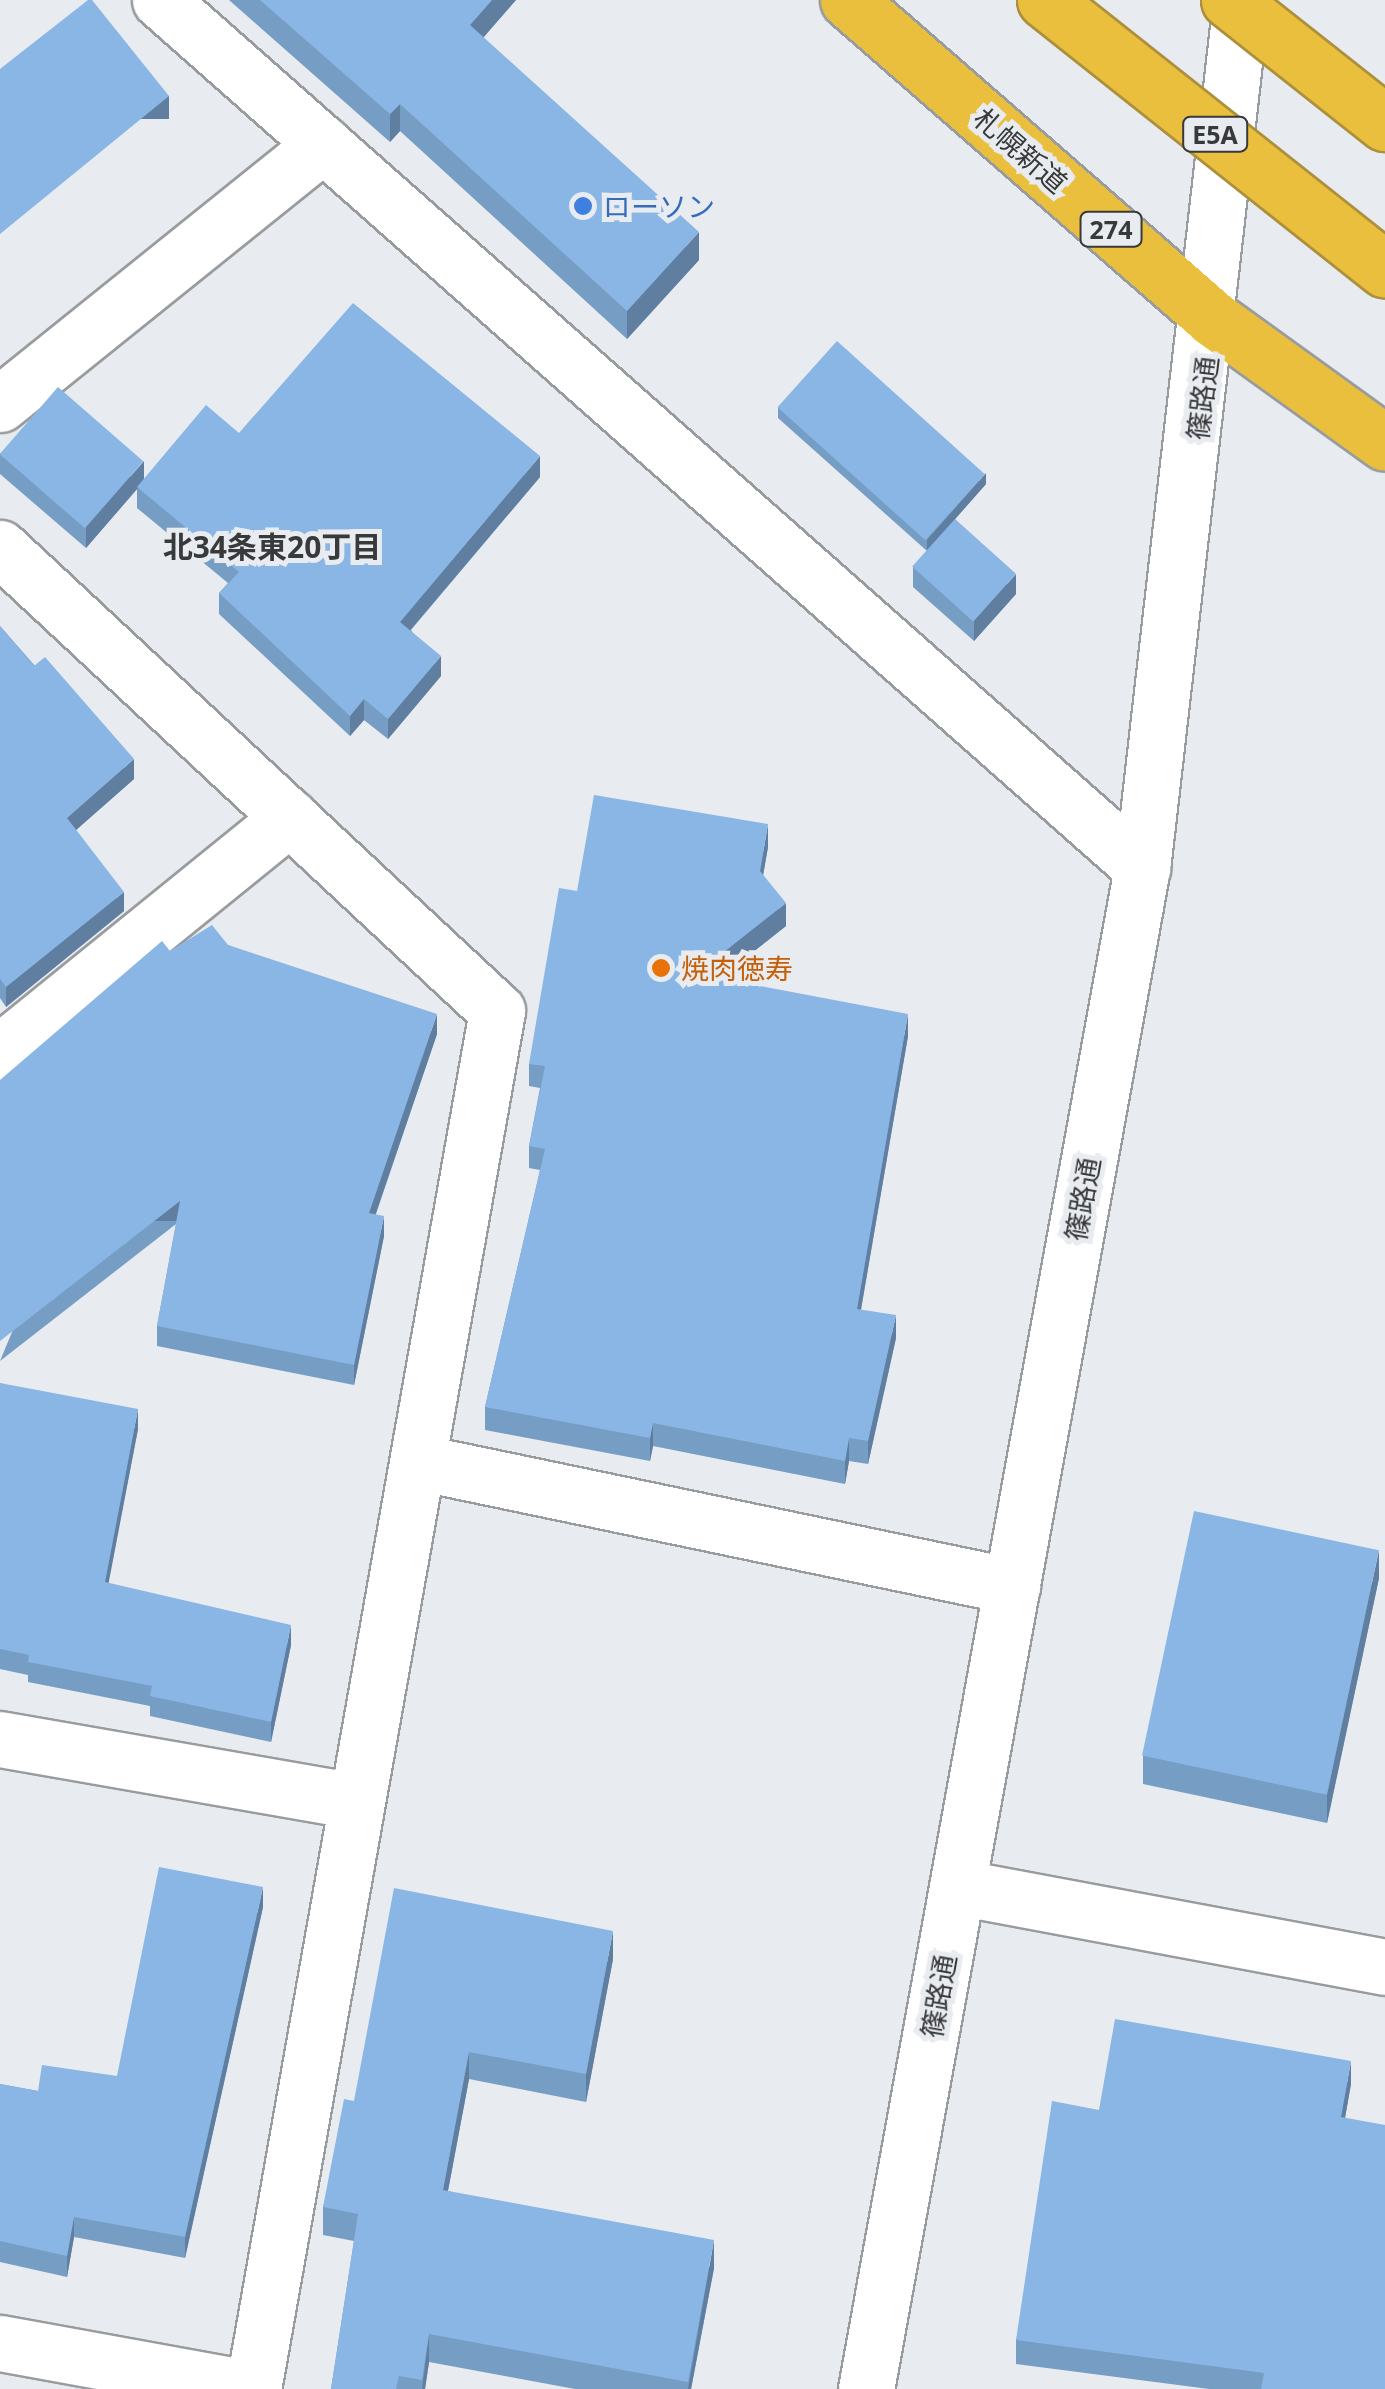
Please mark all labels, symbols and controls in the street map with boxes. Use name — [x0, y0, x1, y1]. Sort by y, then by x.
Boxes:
street label: 札幌新道 — [968, 101, 1074, 199]
road number: E5A — [1180, 114, 1250, 154]
place label: ローソン — [603, 189, 715, 223]
marker: ローソン — [572, 195, 594, 217]
road number: 274 — [1078, 209, 1144, 249]
street label: 篠路通 — [1180, 354, 1224, 442]
district label: 北34条東20丁目 — [163, 529, 381, 565]
place label: 焼肉徳寿 — [681, 951, 793, 985]
marker: 焼肉徳寿 — [650, 957, 672, 979]
street label: 篠路通 — [1058, 1155, 1106, 1243]
street label: 篠路通 — [914, 1952, 962, 2040]

